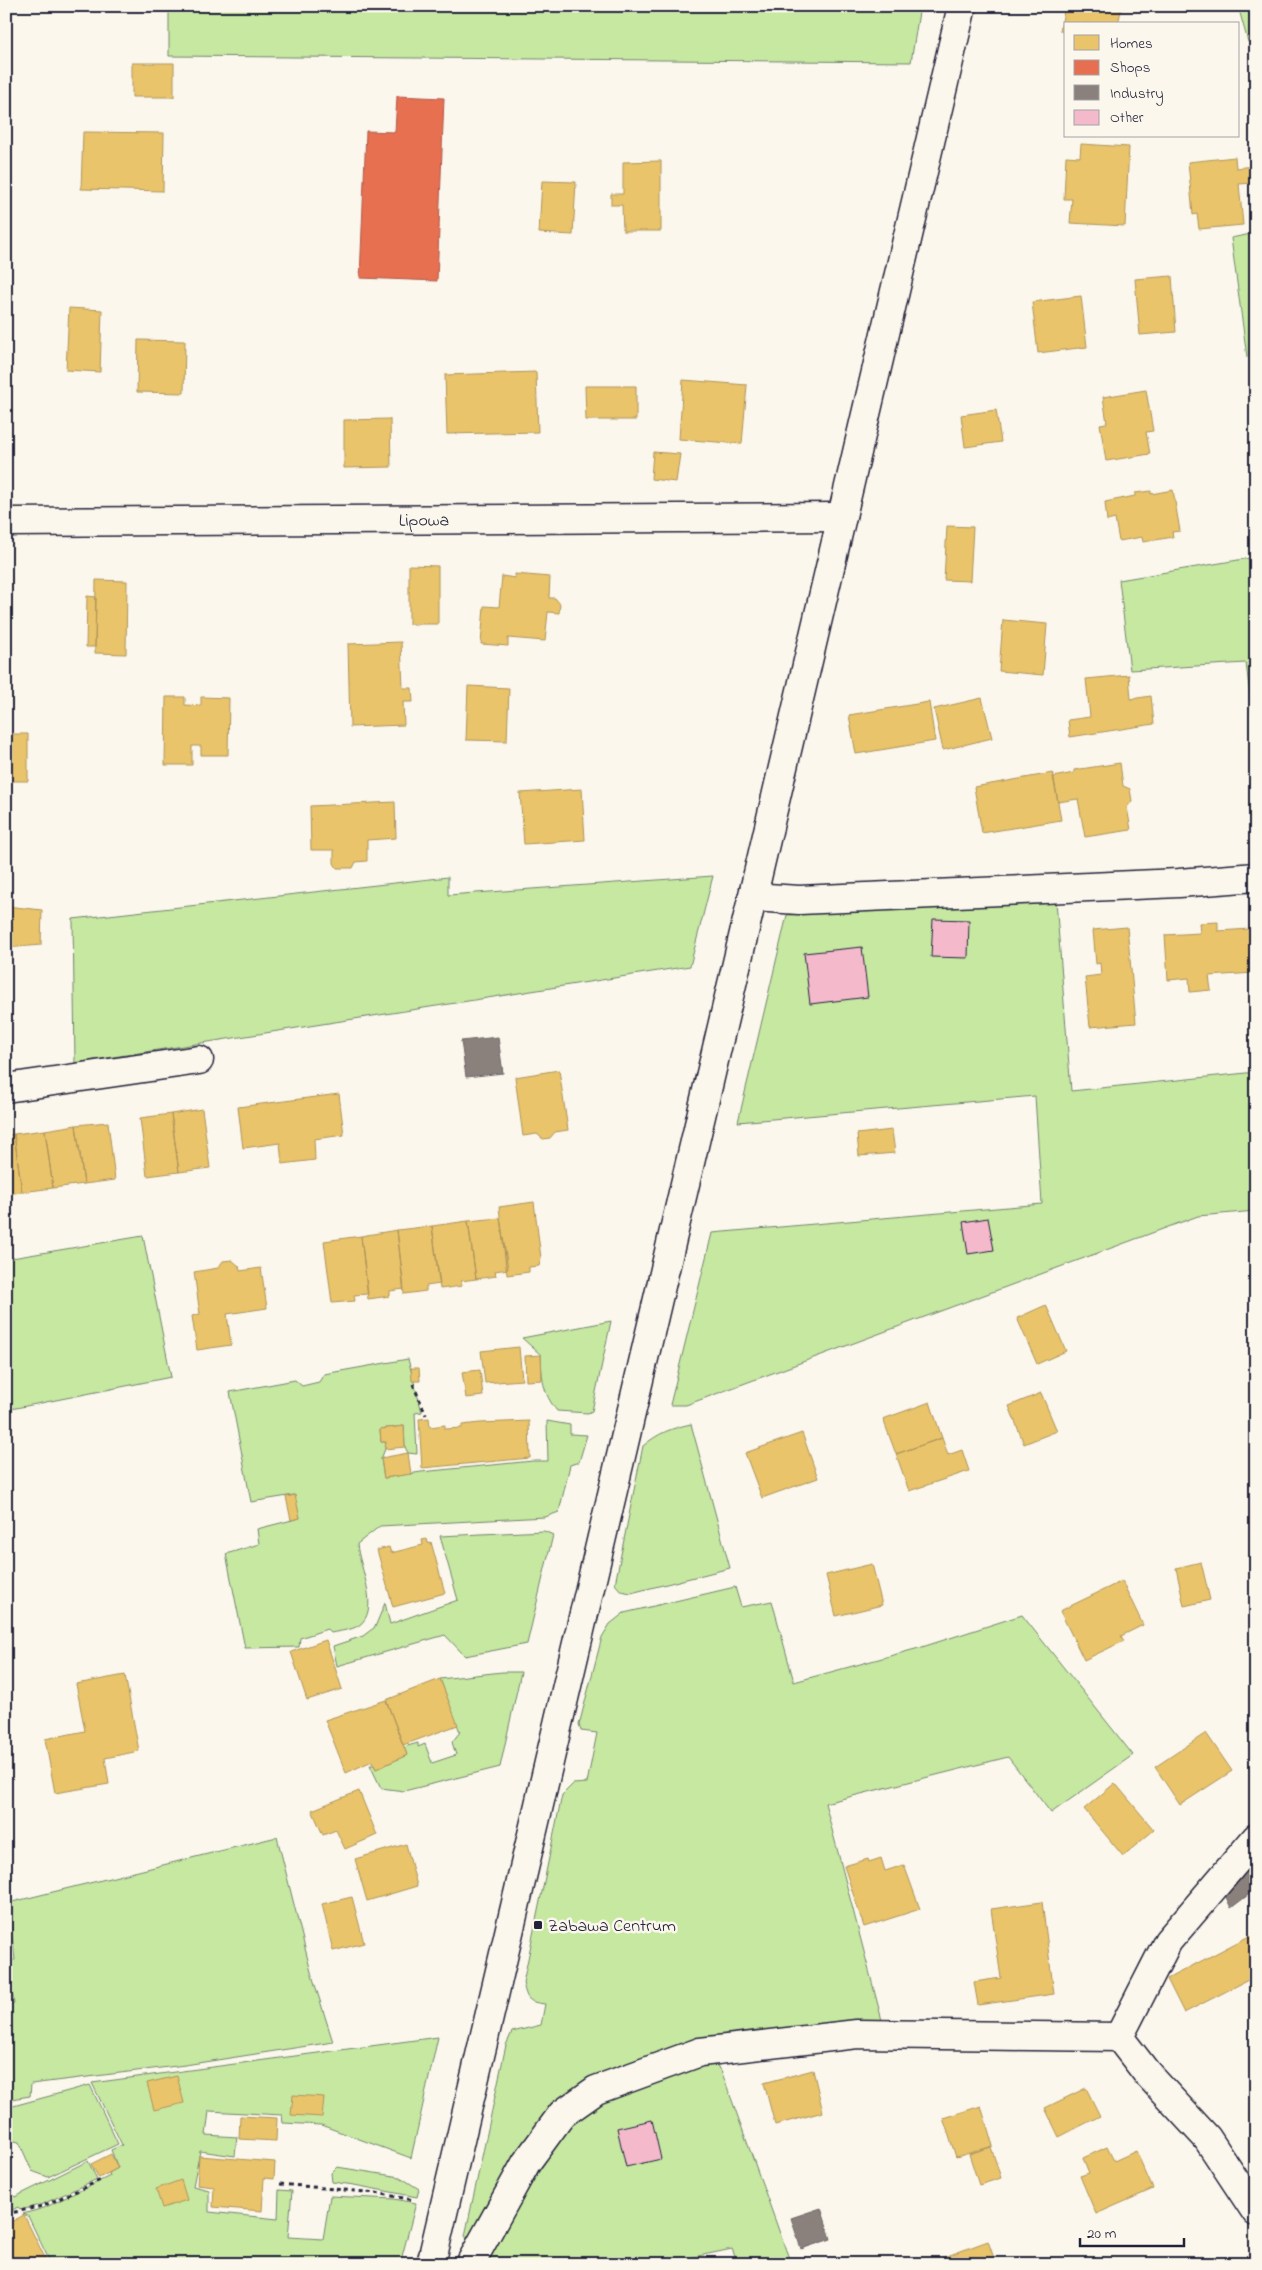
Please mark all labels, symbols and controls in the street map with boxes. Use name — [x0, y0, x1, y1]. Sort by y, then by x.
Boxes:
legend — [1064, 22, 1240, 138]
text: Homes — [1110, 33, 1153, 55]
text: Shops — [1110, 57, 1150, 79]
text: Industry — [1110, 83, 1164, 106]
text: Other — [1110, 107, 1144, 129]
street label: Lipowa — [399, 508, 449, 535]
place label: Zabawa Centrum — [548, 1914, 676, 1940]
marker: Zabawa Centrum — [532, 1919, 544, 1931]
scale bar — [1080, 2215, 1183, 2247]
text: 20 m — [1087, 2223, 1117, 2245]

